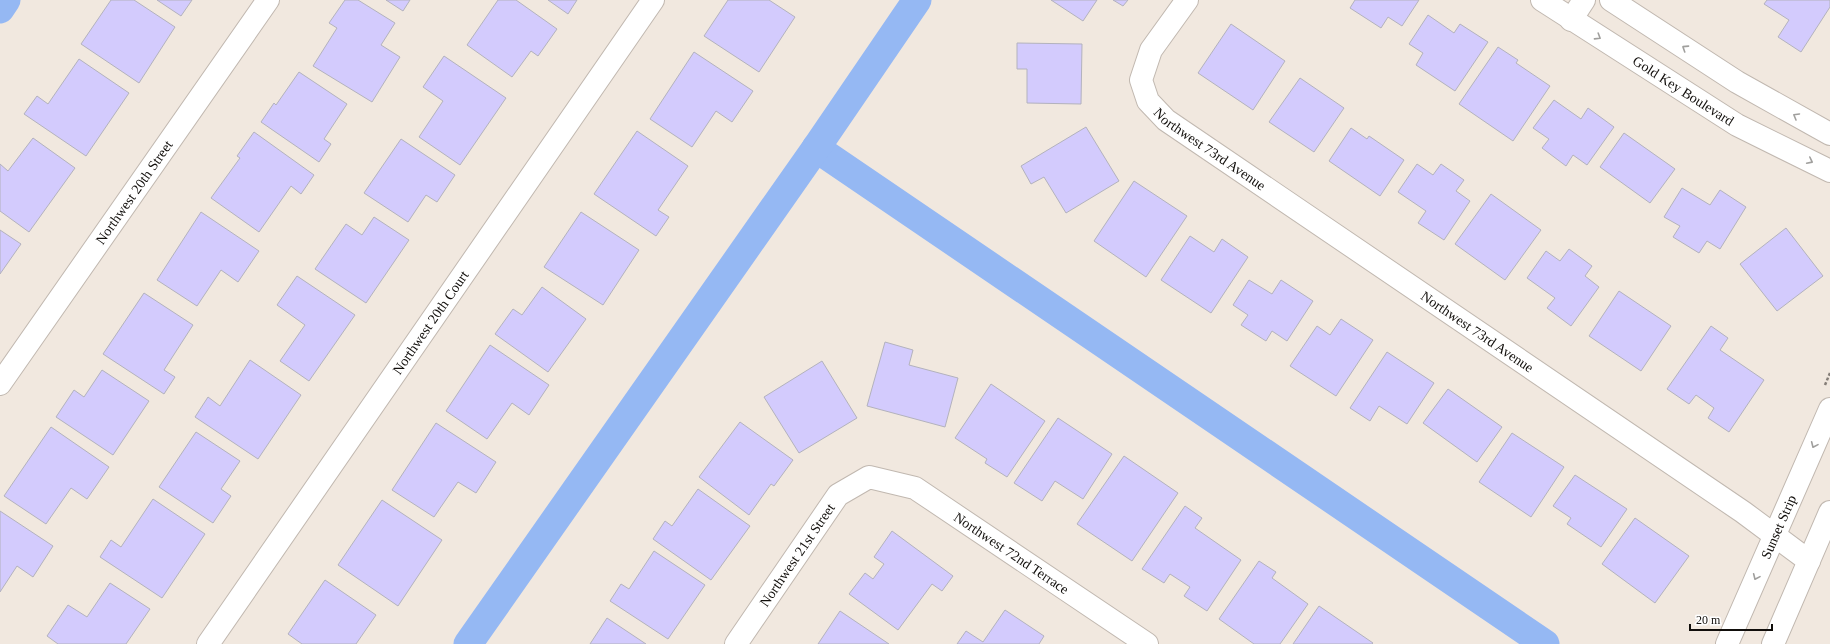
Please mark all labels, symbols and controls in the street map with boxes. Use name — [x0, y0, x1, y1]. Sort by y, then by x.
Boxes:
one-way arrow — [1594, 32, 1601, 39]
one-way arrow — [1682, 46, 1689, 53]
street label: Gold Key Boulevard — [1630, 53, 1737, 128]
street label: Northwest 73rd Avenue — [1151, 105, 1269, 193]
one-way arrow — [1792, 113, 1800, 120]
street label: Northwest 20th Street — [93, 137, 175, 247]
one-way arrow — [1805, 156, 1813, 164]
street label: Northwest 20th Court — [389, 268, 471, 377]
street label: Northwest 73rd Avenue — [1418, 288, 1537, 375]
one-way arrow — [1811, 442, 1819, 449]
street label: Sunset Strip — [1758, 493, 1799, 561]
street label: Northwest 21st Street — [757, 500, 838, 609]
street label: Northwest 72nd Terrace — [951, 509, 1072, 597]
one-way arrow — [1753, 573, 1761, 580]
scale bar — [1690, 606, 1772, 632]
text: 20 m — [1696, 613, 1721, 627]

